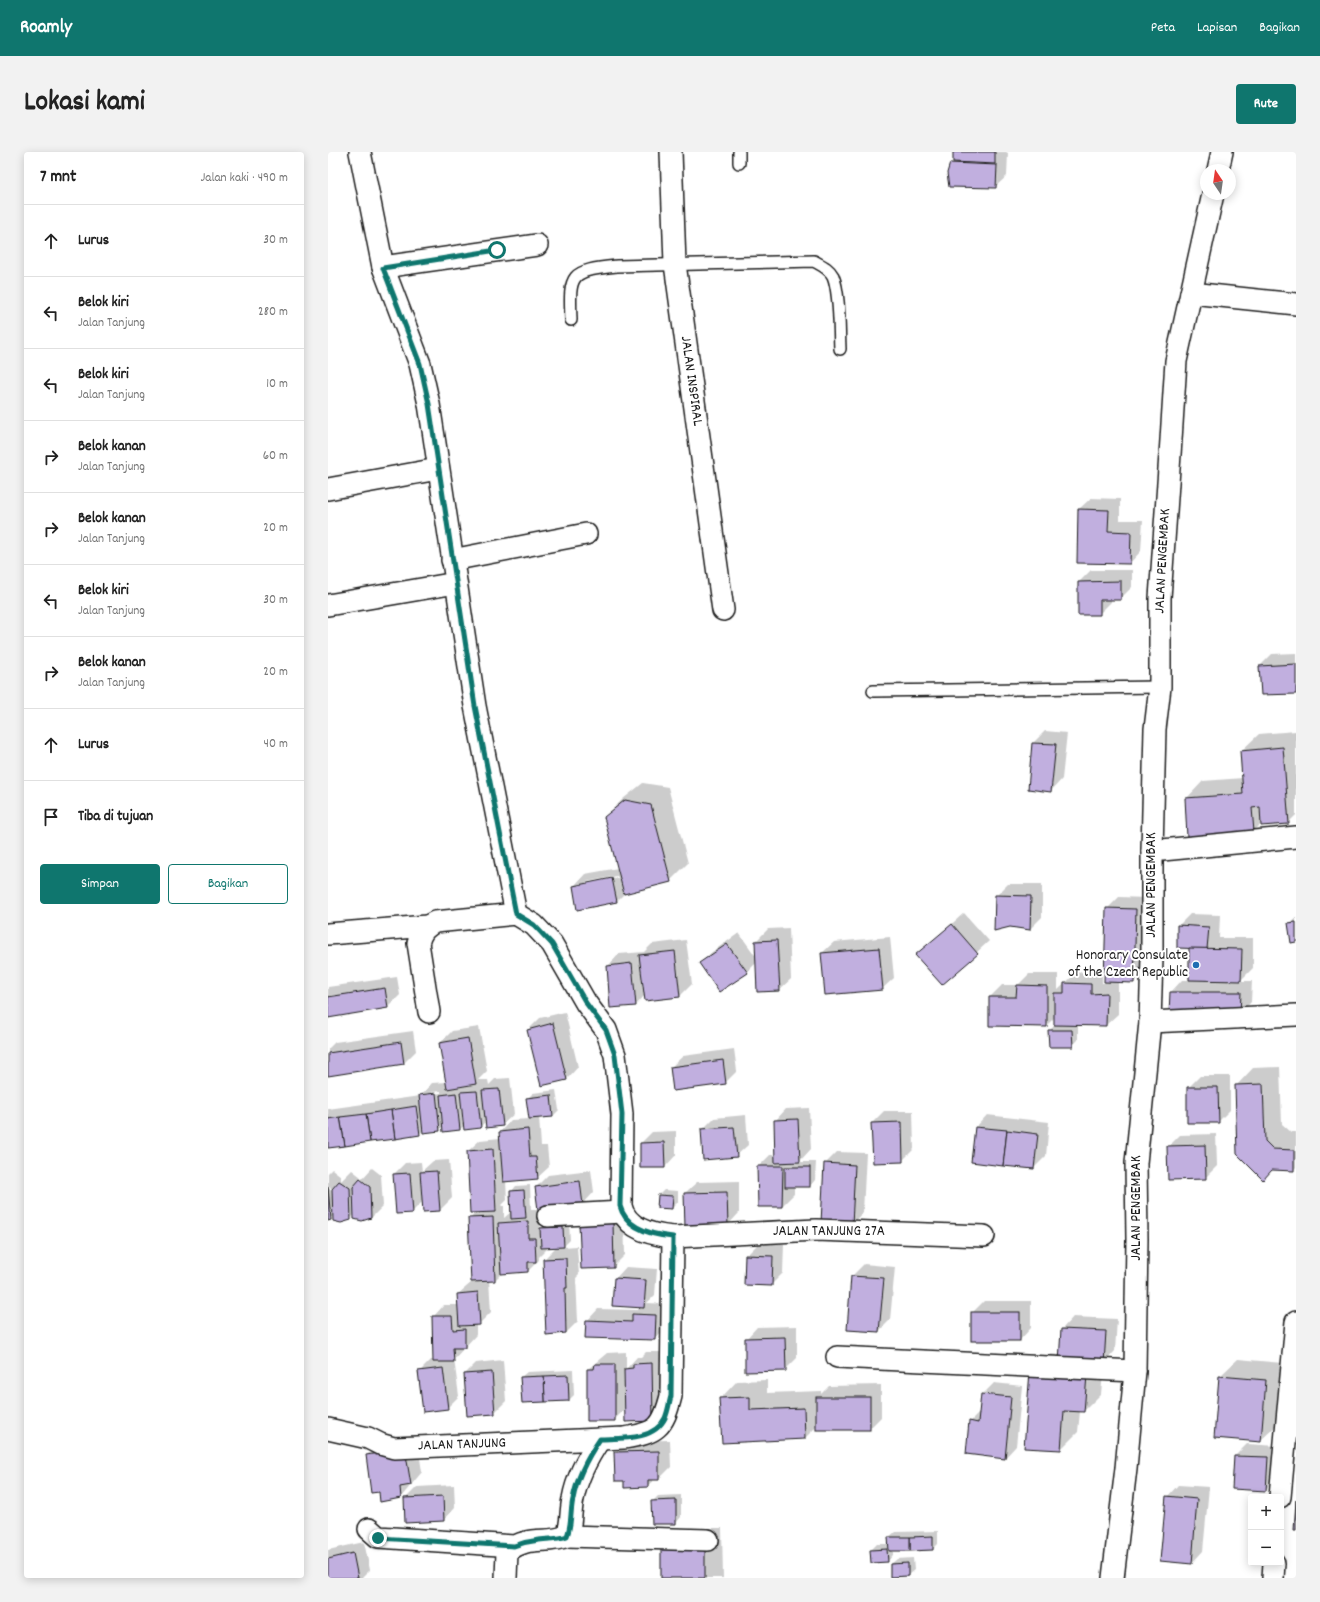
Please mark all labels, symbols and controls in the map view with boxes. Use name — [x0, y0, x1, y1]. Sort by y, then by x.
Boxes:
text: Roamly — [20, 15, 72, 42]
text: Peta — [1151, 18, 1175, 38]
text: Lapisan — [1197, 18, 1237, 38]
text: Bagikan — [1259, 18, 1300, 38]
text: Lokasi kami — [24, 84, 145, 124]
button: Rute — [1236, 84, 1296, 124]
north arrow — [1200, 164, 1236, 200]
text: 7 mnt — [40, 166, 76, 190]
text: Jalan kaki · 490 m — [201, 169, 288, 188]
icon: ahead — [40, 230, 62, 252]
text: Lurus — [78, 230, 109, 252]
text: 30 m — [263, 231, 288, 250]
route start — [488, 241, 506, 259]
text: Belok kiri — [78, 292, 129, 314]
icon: left — [40, 302, 62, 324]
text: 280 m — [258, 303, 288, 322]
text: Jalan Tanjung — [78, 314, 145, 333]
street label: JALAN INSPIRAL — [674, 335, 708, 427]
text: Belok kiri — [78, 364, 129, 386]
icon: left — [40, 374, 62, 396]
text: 10 m — [266, 375, 288, 394]
text: Jalan Tanjung — [78, 386, 145, 405]
text: Belok kanan — [78, 436, 146, 458]
icon: right — [40, 446, 62, 468]
text: 60 m — [263, 447, 288, 466]
text: Jalan Tanjung — [78, 458, 145, 477]
text: Belok kanan — [78, 508, 146, 530]
street label: JALAN PENGEMBAK — [1149, 508, 1177, 614]
icon: right — [40, 518, 62, 540]
text: 20 m — [263, 519, 288, 538]
text: Jalan Tanjung — [78, 530, 145, 549]
text: Belok kiri — [78, 580, 129, 602]
icon: left — [40, 590, 62, 612]
text: 30 m — [263, 591, 288, 610]
text: Jalan Tanjung — [78, 602, 145, 621]
text: Belok kanan — [78, 652, 146, 674]
icon: right — [40, 662, 62, 684]
text: 20 m — [263, 663, 288, 682]
text: Jalan Tanjung — [78, 674, 145, 693]
icon: ahead — [40, 734, 62, 756]
text: Lurus — [78, 734, 109, 756]
text: 40 m — [264, 735, 288, 754]
icon: arrive — [40, 806, 62, 828]
text: Tiba di tujuan — [78, 806, 153, 828]
street label: JALAN PENGEMBAK — [1141, 832, 1163, 938]
button: Simpan — [40, 864, 160, 904]
button: Bagikan — [168, 864, 288, 904]
place label: Honorary Consulate of the Czech Republic — [1068, 945, 1188, 984]
marker: Honorary Consulate of the Czech Republic — [1191, 960, 1201, 970]
street label: JALAN PENGEMBAK — [1126, 1155, 1148, 1261]
street label: JALAN TANJUNG 27A — [773, 1221, 885, 1243]
street label: JALAN TANJUNG — [418, 1432, 506, 1458]
map controls — [1248, 1494, 1284, 1566]
button: + — [1248, 1494, 1284, 1530]
route end — [369, 1529, 387, 1547]
button: − — [1248, 1530, 1284, 1566]

